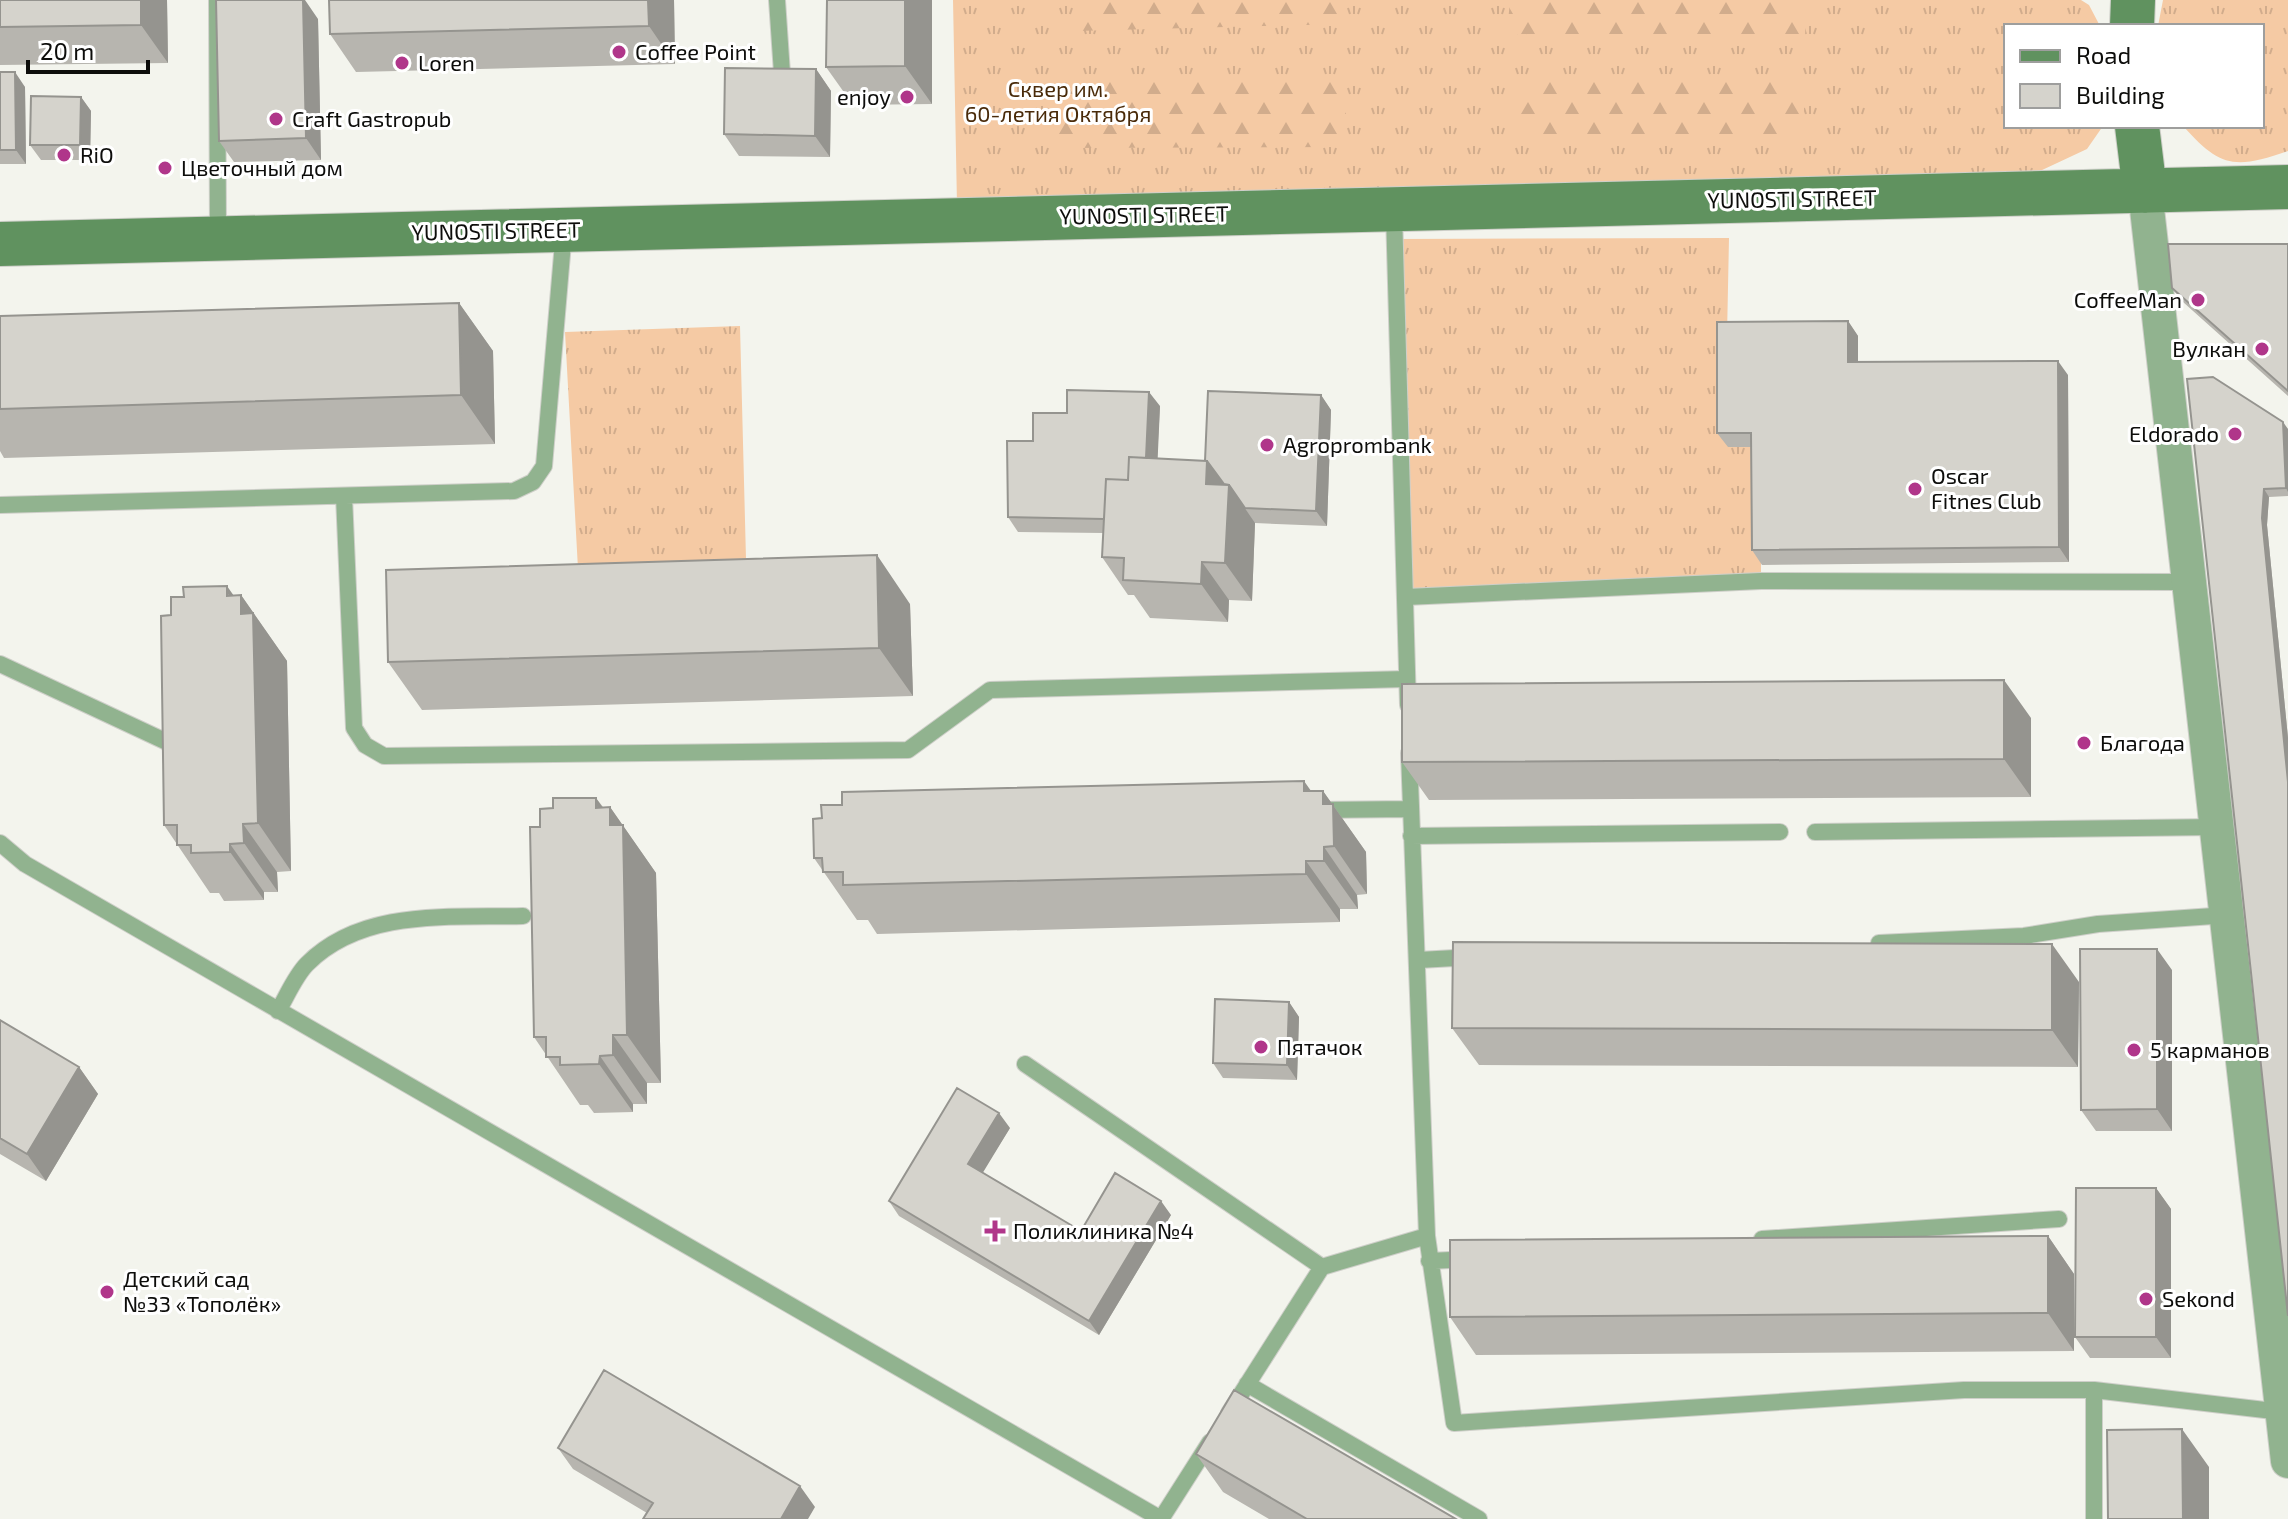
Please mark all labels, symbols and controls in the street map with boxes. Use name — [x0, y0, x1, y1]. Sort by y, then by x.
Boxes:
scale bar — [28, 24, 148, 74]
legend — [2004, 24, 2264, 128]
text: 20 m — [40, 36, 94, 65]
place label: Coffee Point — [635, 38, 756, 64]
text: Road — [2076, 40, 2131, 69]
marker: Coffee Point — [610, 43, 628, 61]
place label: Loren — [418, 49, 475, 75]
marker: Loren — [393, 54, 411, 72]
park label: Сквер им. 60-летия Октября — [965, 75, 1151, 126]
text: Building — [2076, 80, 2165, 109]
place label: enjoy — [837, 83, 891, 110]
marker: enjoy — [898, 88, 916, 106]
place label: Craft Gastropub — [292, 105, 451, 131]
marker: Craft Gastropub — [267, 110, 285, 128]
place label: RiO — [80, 141, 114, 167]
marker: RiO — [55, 146, 73, 164]
place label: Цветочный дом — [181, 154, 343, 180]
marker: Цветочный дом — [156, 159, 174, 177]
street label: YUNOSTI STREET — [1707, 184, 1877, 212]
street label: YUNOSTI STREET — [1059, 200, 1229, 228]
street label: YUNOSTI STREET — [411, 216, 581, 244]
place label: CoffeeMan — [2074, 286, 2182, 312]
marker: CoffeeMan — [2189, 291, 2207, 309]
place label: Вулкан — [2172, 335, 2246, 362]
marker: Вулкан — [2253, 340, 2271, 358]
place label: Eldorado — [2129, 420, 2219, 446]
marker: Eldorado — [2226, 425, 2244, 443]
place label: Agroprombank — [1283, 431, 1432, 457]
marker: Agroprombank — [1258, 436, 1276, 454]
place label: Oscar Fitnes Club — [1931, 462, 2042, 513]
marker: Oscar Fitnes Club — [1906, 480, 1924, 498]
place label: Благода — [2100, 729, 2185, 755]
marker: Благода — [2075, 734, 2093, 752]
place label: Пятачок — [1277, 1033, 1363, 1059]
place label: 5 карманов — [2150, 1036, 2270, 1062]
marker: Пятачок — [1252, 1038, 1270, 1056]
marker: 5 карманов — [2125, 1041, 2143, 1059]
place label: Поликлиника №4 — [1013, 1217, 1194, 1243]
marker: Поликлиника №4 — [984, 1220, 1006, 1242]
place label: Детский сад №33 «Тополёк» — [123, 1265, 281, 1316]
marker: Детский сад №33 «Тополёк» — [98, 1283, 116, 1301]
place label: Sekond — [2162, 1285, 2235, 1311]
marker: Sekond — [2137, 1290, 2155, 1308]

